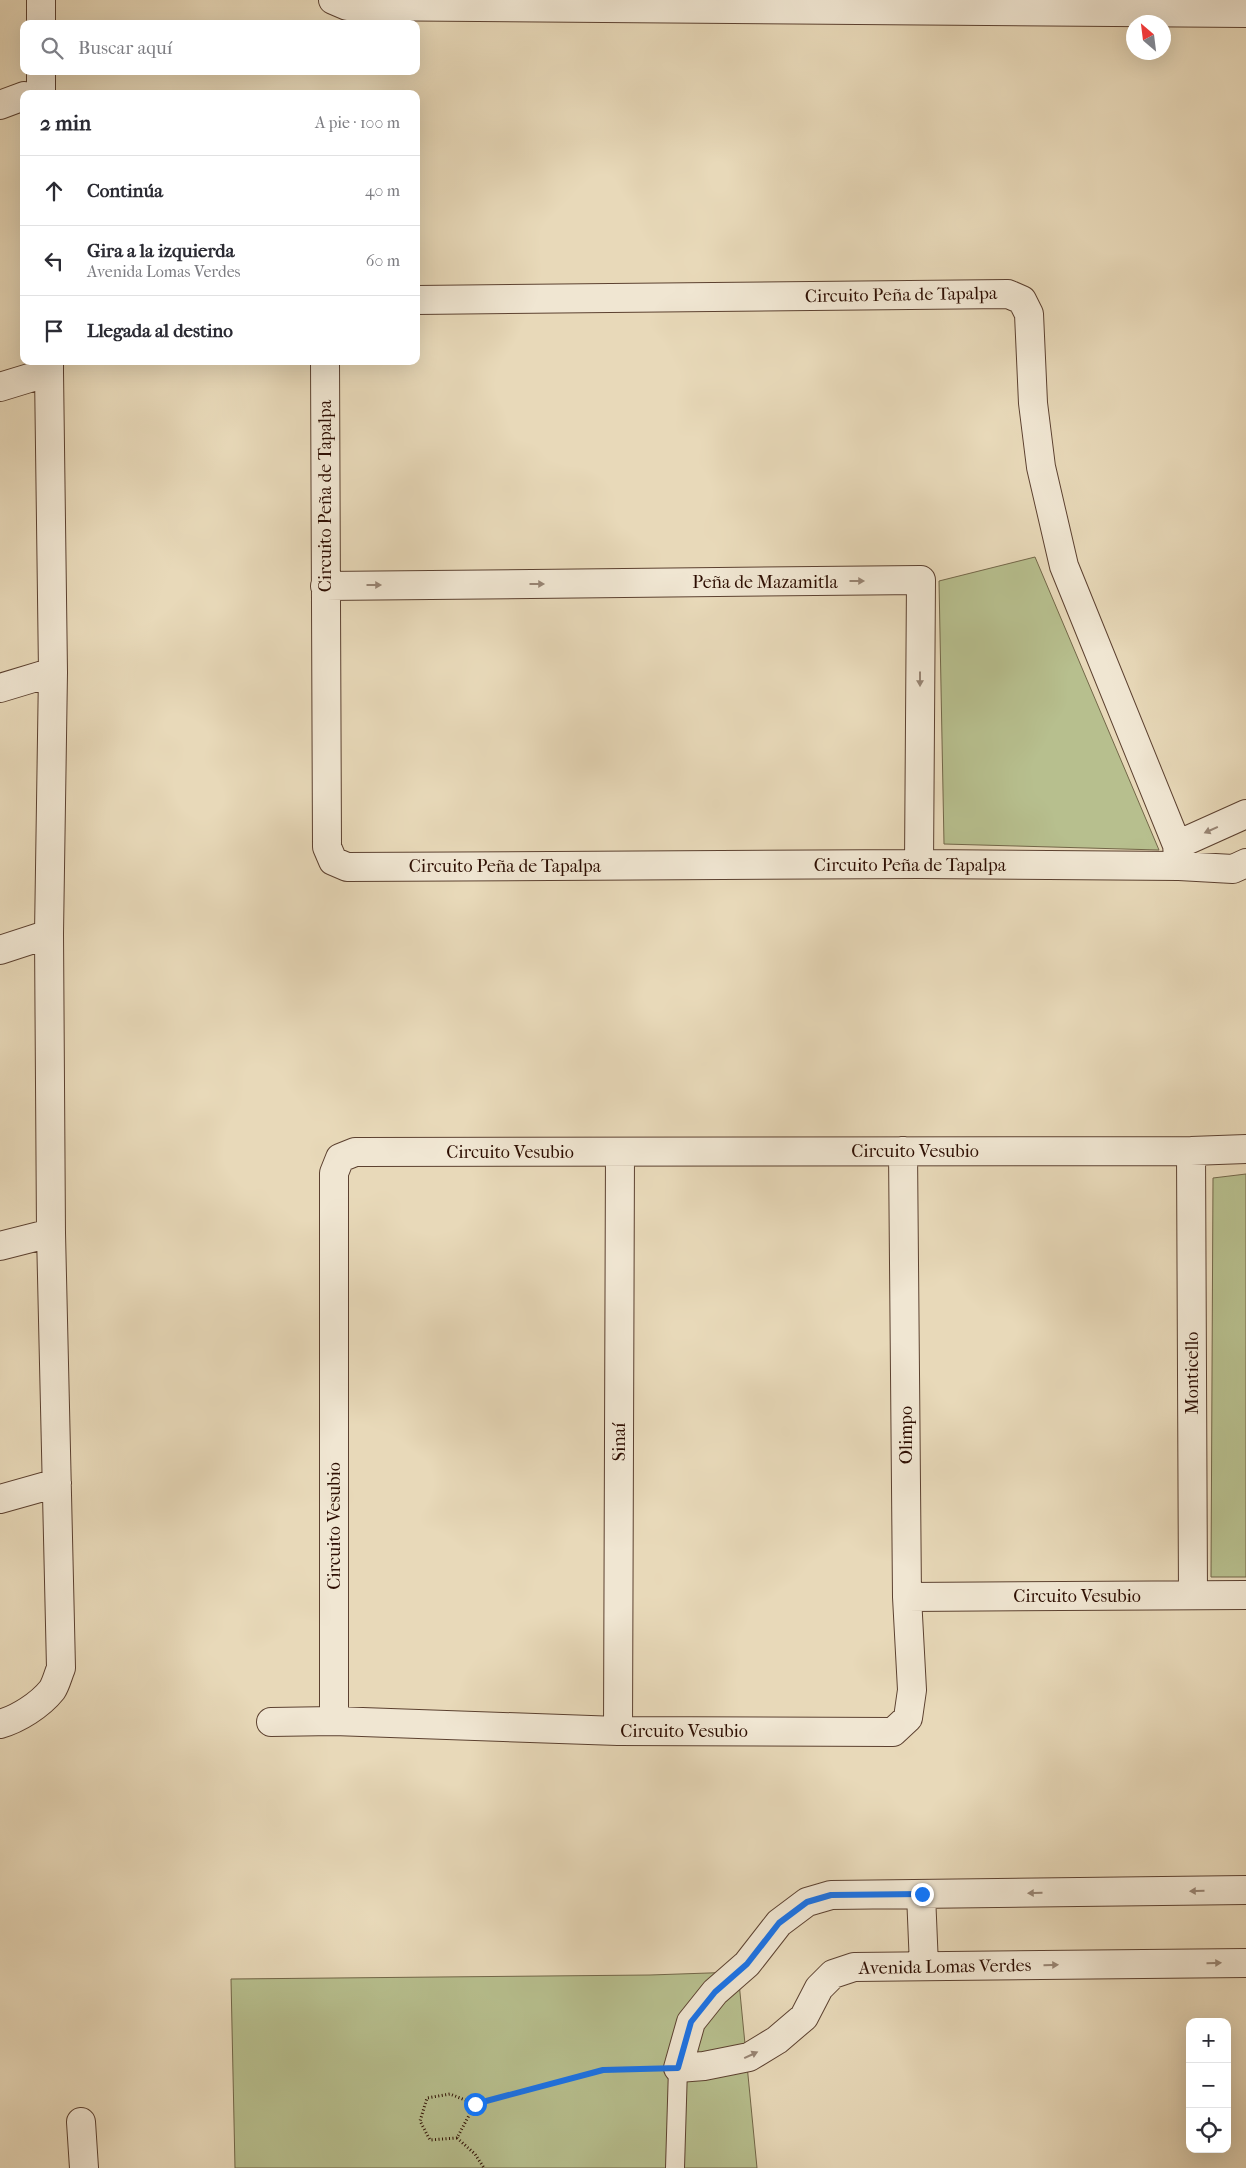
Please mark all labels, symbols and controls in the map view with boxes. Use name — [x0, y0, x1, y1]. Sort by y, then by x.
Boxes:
north arrow — [1126, 15, 1171, 60]
search box — [20, 20, 420, 75]
icon: search — [38, 34, 66, 62]
text: Buscar aquí — [78, 37, 172, 59]
text: 2 min — [40, 111, 91, 135]
text: A pie · 100 m — [315, 113, 400, 132]
icon: ahead — [40, 177, 68, 205]
text: Continúa — [87, 180, 163, 202]
text: 40 m — [365, 181, 400, 200]
text: Gira a la izquierda — [87, 240, 234, 262]
icon: left — [40, 247, 68, 275]
text: 60 m — [366, 251, 400, 270]
text: Avenida Lomas Verdes — [87, 262, 240, 281]
street label: Circuito Peña de Tapalpa — [805, 283, 998, 307]
icon: arrive — [40, 317, 68, 345]
text: Llegada al destino — [87, 320, 233, 342]
street label: Circuito Peña de Tapalpa — [315, 399, 336, 592]
street label: Peña de Mazamitla — [692, 572, 838, 593]
one-way arrow — [849, 577, 865, 585]
one-way arrow — [529, 580, 545, 588]
one-way arrow — [366, 581, 382, 589]
one-way arrow — [916, 671, 924, 687]
one-way arrow — [1204, 826, 1218, 834]
street label: Circuito Peña de Tapalpa — [814, 855, 1007, 876]
street label: Circuito Peña de Tapalpa — [409, 856, 602, 877]
street label: Circuito Vesubio — [851, 1141, 979, 1162]
street label: Circuito Vesubio — [446, 1142, 574, 1163]
street label: Monticello — [1182, 1332, 1203, 1414]
street label: Olimpo — [896, 1406, 917, 1464]
street label: Sinaí — [609, 1422, 630, 1461]
street label: Circuito Vesubio — [324, 1462, 345, 1590]
street label: Circuito Vesubio — [1013, 1586, 1141, 1607]
street label: Circuito Vesubio — [620, 1721, 748, 1742]
route end — [911, 1883, 934, 1906]
one-way arrow — [1189, 1887, 1205, 1895]
one-way arrow — [1027, 1889, 1043, 1897]
street label: Avenida Lomas Verdes — [858, 1955, 1032, 1979]
one-way arrow — [1206, 1959, 1222, 1967]
one-way arrow — [1044, 1961, 1060, 1969]
map controls — [1186, 2018, 1231, 2153]
button: + — [1186, 2018, 1231, 2063]
one-way arrow — [744, 2050, 758, 2058]
button: − — [1186, 2063, 1231, 2108]
route start — [464, 2093, 487, 2116]
button: locate — [1186, 2108, 1231, 2153]

